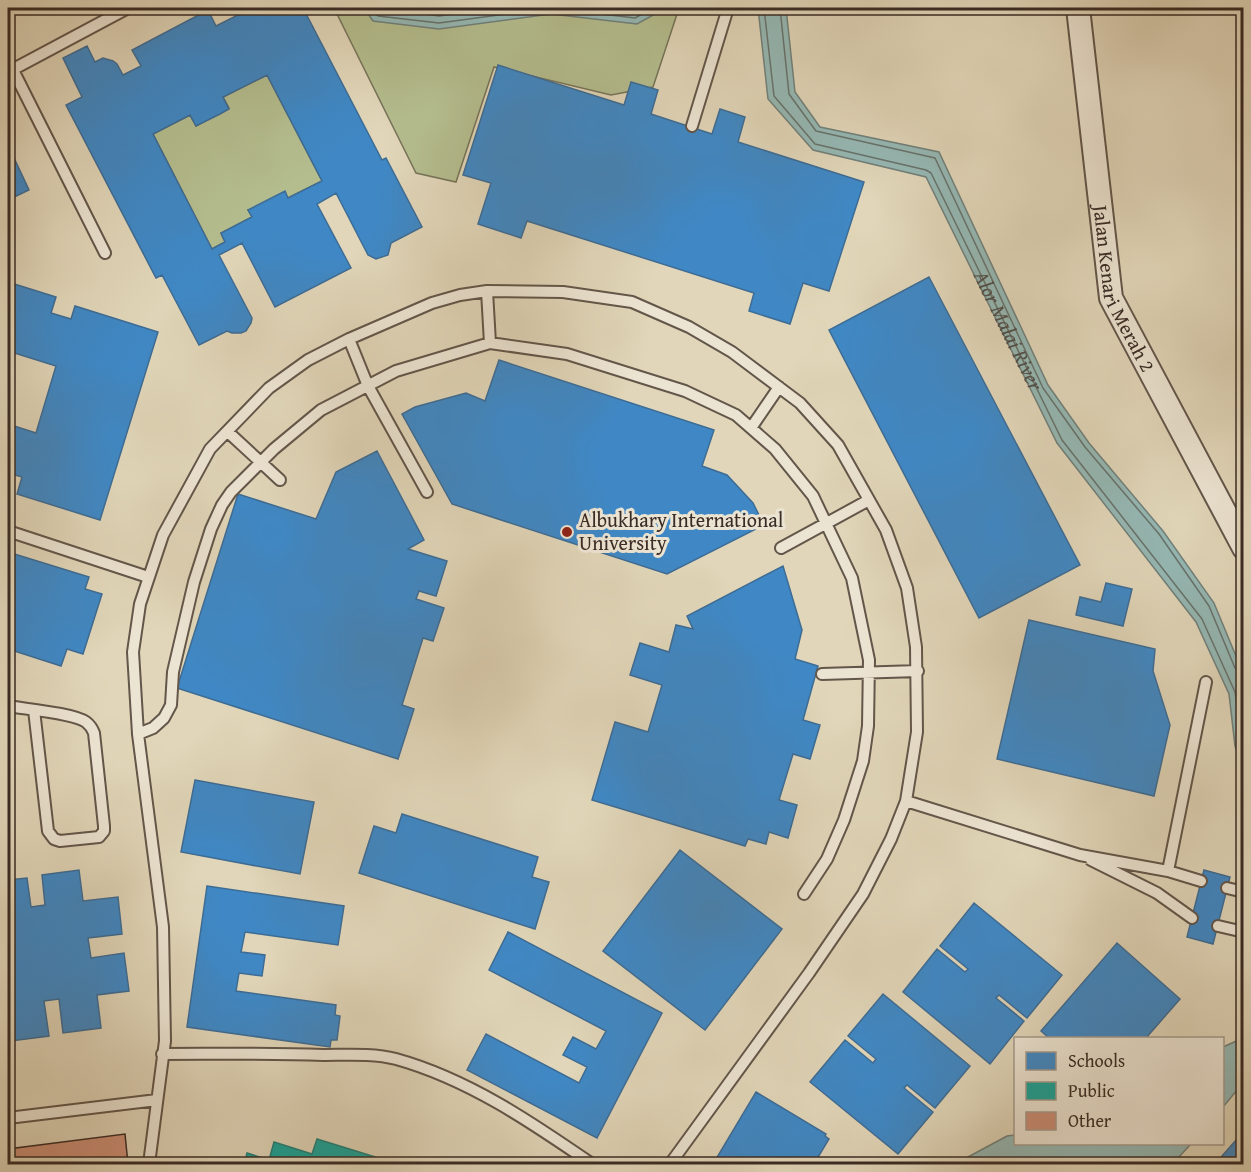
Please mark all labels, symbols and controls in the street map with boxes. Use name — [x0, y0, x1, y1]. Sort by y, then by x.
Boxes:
street label: Jalan Kenari Merah 2 — [1086, 200, 1163, 377]
water label: Alor Malai River — [966, 264, 1052, 397]
place label: Albukhary International University — [579, 505, 784, 557]
marker: Albukhary International University — [560, 525, 574, 539]
legend — [1014, 1037, 1224, 1145]
text: Schools — [1068, 1047, 1125, 1074]
text: Public — [1068, 1077, 1115, 1104]
text: Other — [1068, 1107, 1112, 1134]

